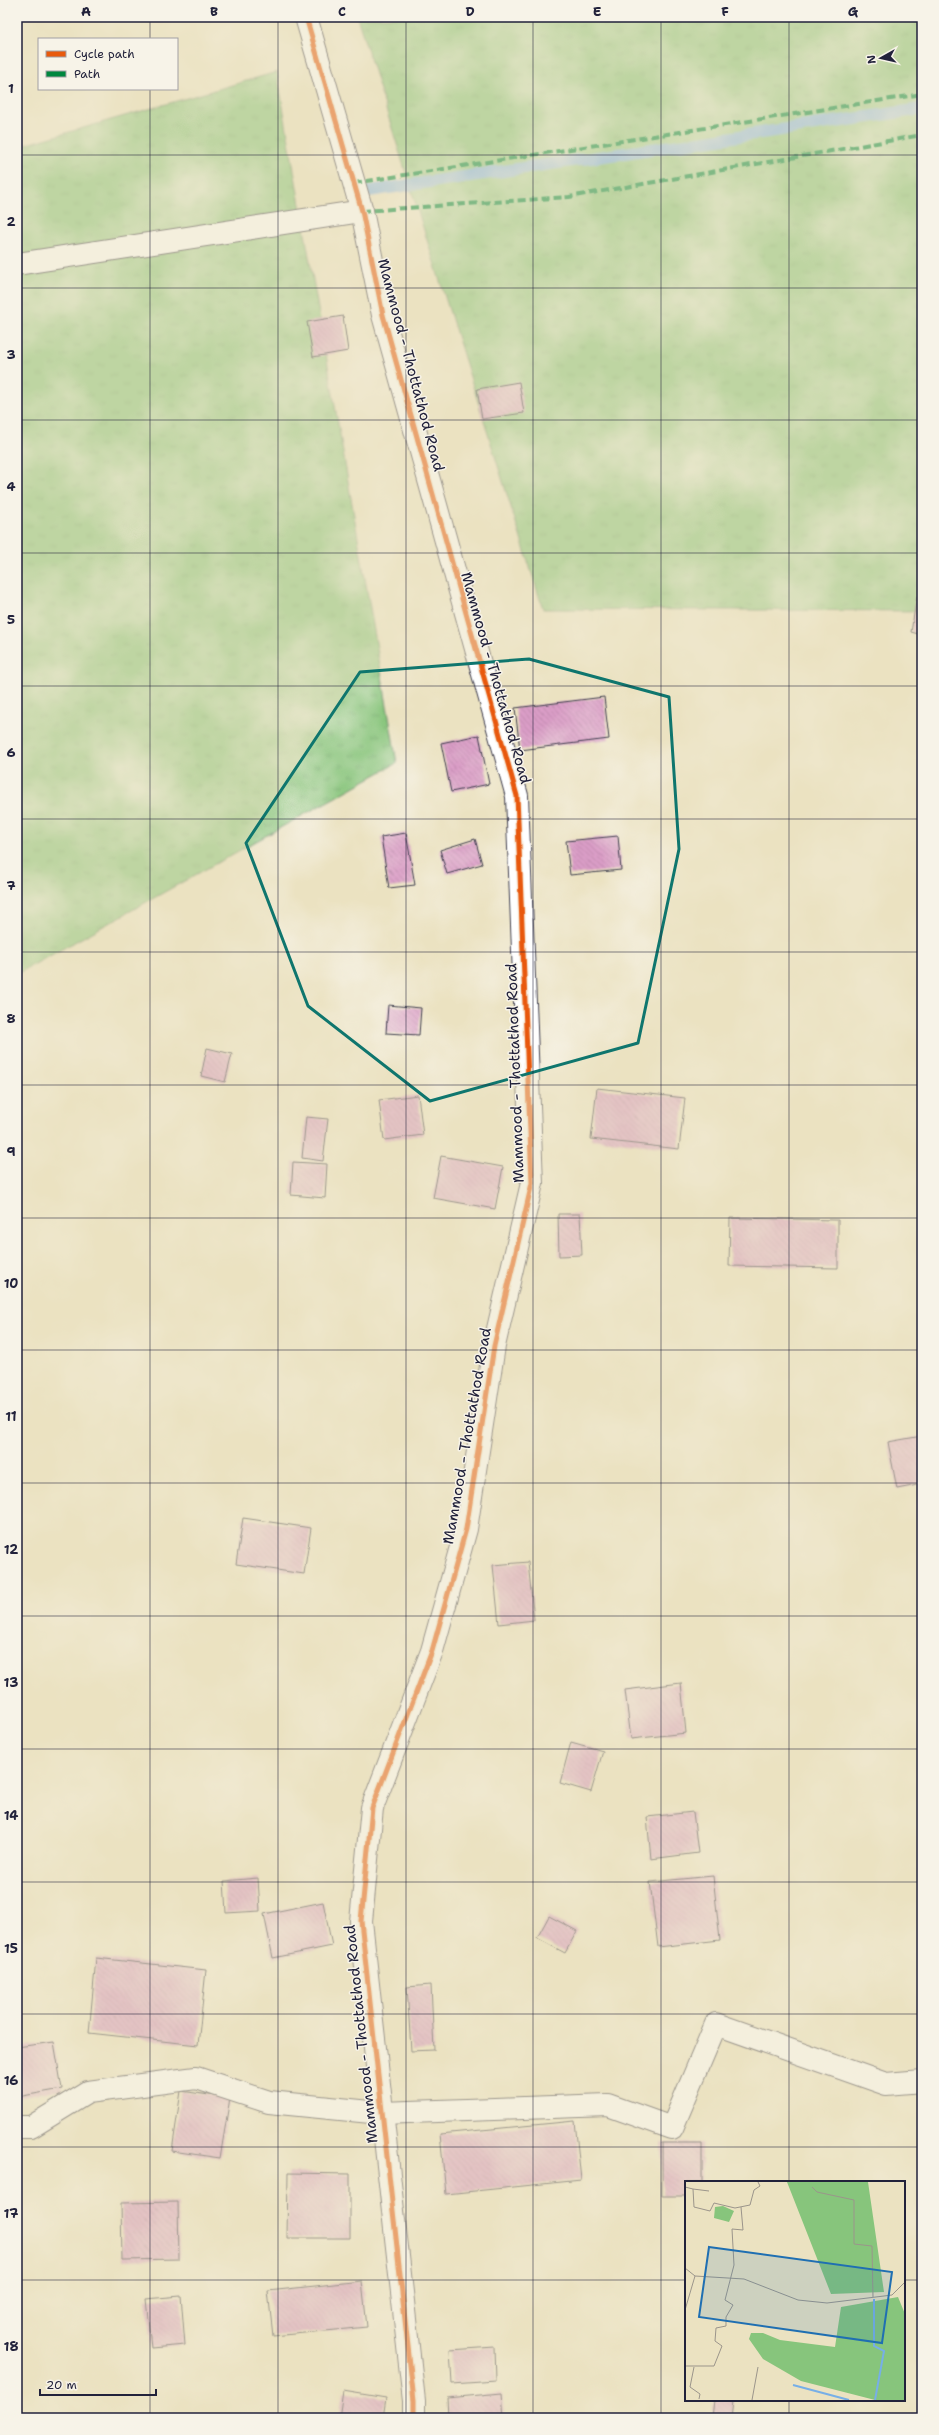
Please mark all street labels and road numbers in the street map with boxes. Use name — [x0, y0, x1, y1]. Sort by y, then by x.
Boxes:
street label: Mammood - Thottathod Road — [373, 256, 449, 474]
street label: Mammood - Thottathod Road — [456, 570, 536, 787]
street label: Mammood - Thottathod Road — [501, 962, 529, 1183]
street label: Mammood - Thottathod Road — [438, 1326, 496, 1546]
street label: Mammood - Thottathod Road — [340, 1923, 382, 2144]

